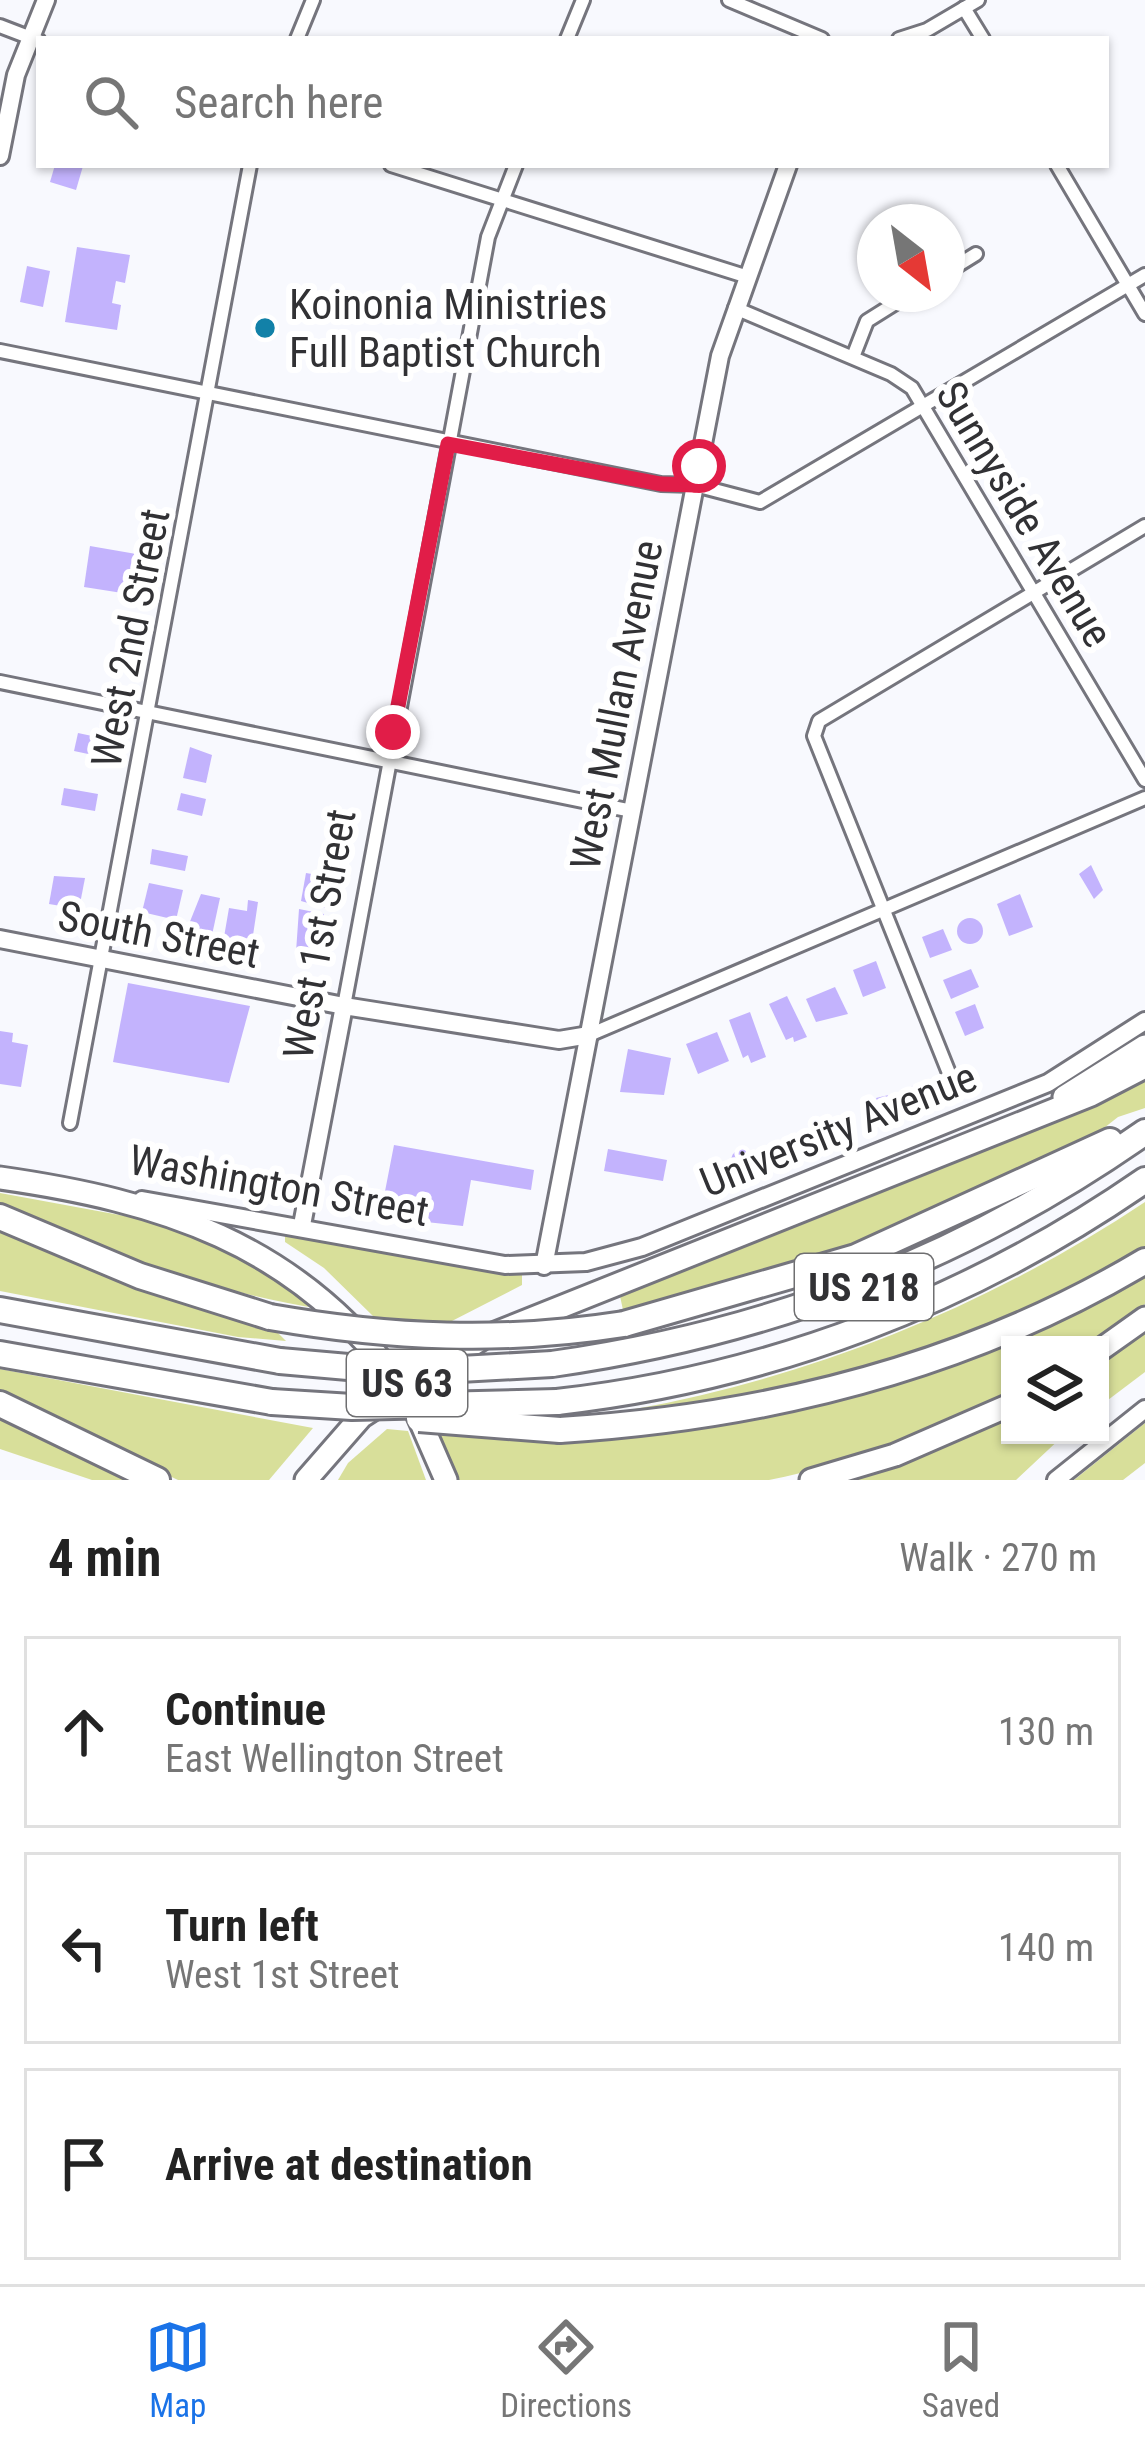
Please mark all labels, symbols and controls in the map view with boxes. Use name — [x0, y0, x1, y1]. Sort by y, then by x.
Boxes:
search box — [36, 36, 1109, 168]
icon: search — [78, 69, 144, 135]
text: Search here — [174, 76, 383, 129]
north arrow — [857, 204, 965, 312]
place label: Koinonia Ministries Full Baptist Church — [289, 280, 607, 377]
marker: Koinonia Ministries Full Baptist Church — [252, 315, 278, 341]
street label: Sunnyside Avenue — [926, 373, 1123, 656]
route start — [672, 439, 726, 493]
street label: West 2nd Street — [81, 505, 180, 771]
street label: West Mullan Avenue — [561, 536, 672, 874]
route end — [366, 705, 420, 759]
street label: West 1st Street — [273, 805, 366, 1063]
street label: South Street — [54, 891, 264, 978]
street label: University Avenue — [693, 1052, 983, 1207]
street label: Washington Street — [125, 1135, 432, 1236]
road number: US 218 — [795, 1254, 933, 1320]
map controls — [1001, 1336, 1109, 1444]
button: layers — [1001, 1336, 1109, 1444]
road number: US 63 — [347, 1350, 467, 1416]
text: 4 min — [48, 1529, 161, 1588]
text: Walk · 270 m — [899, 1535, 1097, 1581]
text: Continue — [165, 1683, 326, 1736]
icon: ahead — [51, 1699, 117, 1765]
text: 130 m — [998, 1709, 1094, 1755]
text: East Wellington Street — [165, 1736, 504, 1782]
text: Turn left — [165, 1899, 319, 1952]
icon: left — [51, 1915, 117, 1981]
text: 140 m — [998, 1925, 1094, 1971]
text: West 1st Street — [165, 1952, 400, 1998]
icon: arrive — [51, 2131, 117, 2197]
text: Arrive at destination — [165, 2138, 533, 2191]
tab: Map — [145, 2314, 211, 2425]
tab: Directions — [500, 2314, 632, 2425]
tab: Saved — [922, 2314, 1000, 2425]

